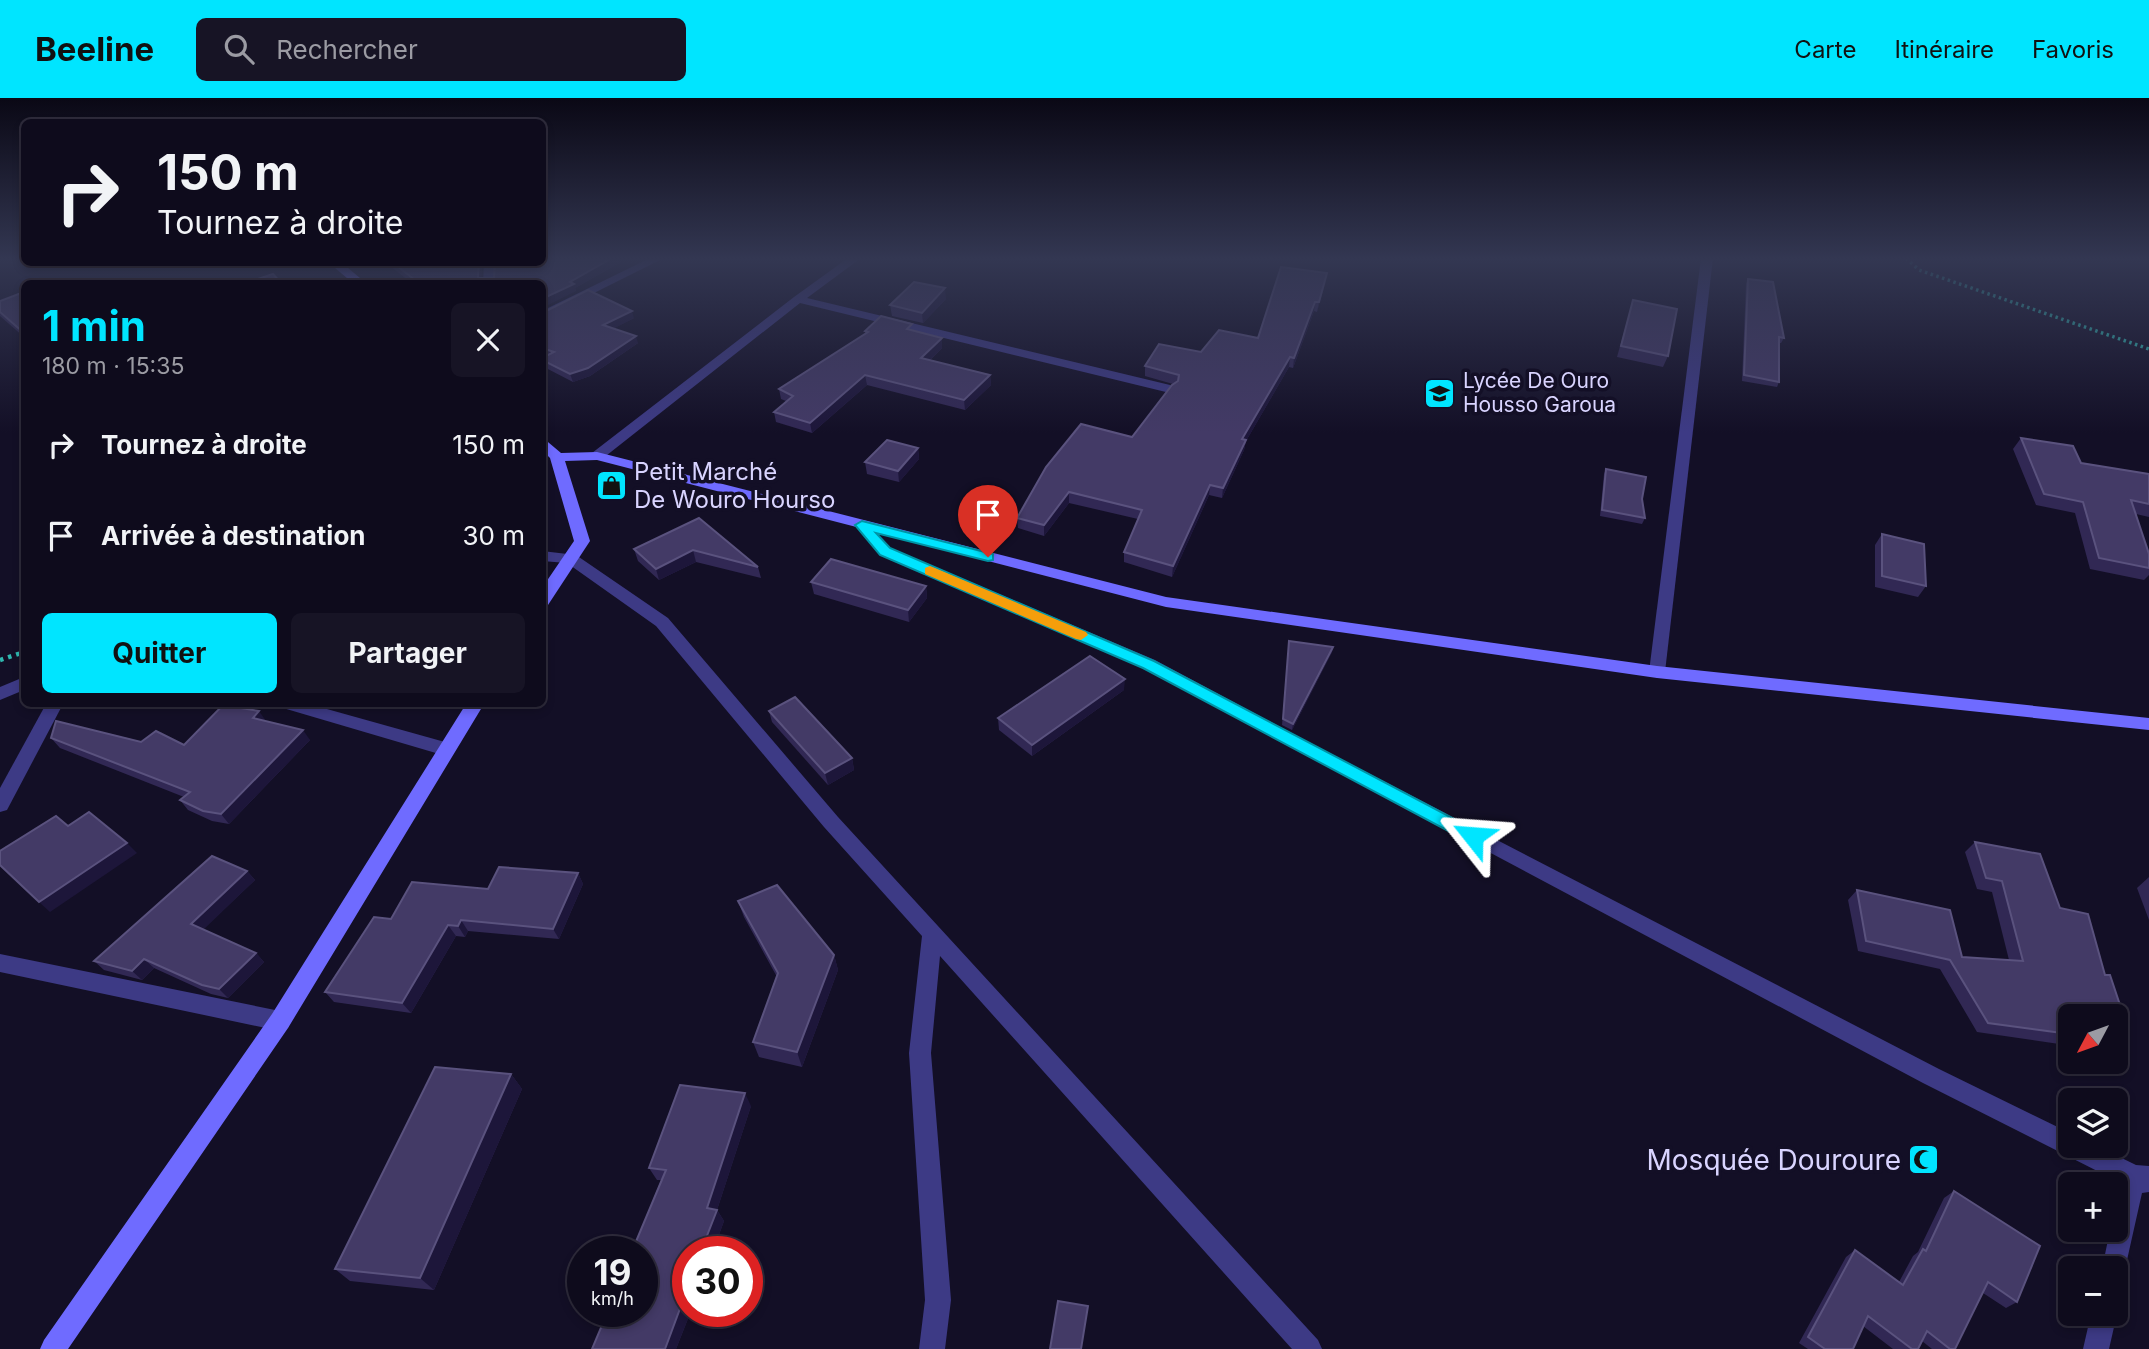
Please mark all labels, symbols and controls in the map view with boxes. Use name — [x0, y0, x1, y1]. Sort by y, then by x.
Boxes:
search box — [196, 18, 686, 81]
text: Beeline — [35, 29, 154, 69]
icon: search — [220, 30, 258, 68]
text: Rechercher — [276, 34, 418, 65]
text: Carte — [1794, 35, 1856, 64]
text: Itinéraire — [1894, 35, 1994, 64]
text: Favoris — [2032, 35, 2114, 64]
text: 150 m — [157, 143, 299, 202]
icon: right — [42, 147, 133, 238]
text: Tournez à droite — [157, 203, 403, 242]
text: 1 min — [42, 300, 146, 351]
button: close — [451, 303, 525, 377]
text: 180 m · 15:35 — [42, 352, 184, 380]
place label: Lycée De Ouro Housso Garoua — [1463, 368, 1616, 417]
school or university icon: Lycée De Ouro Housso Garoua — [1423, 376, 1457, 410]
icon: right — [42, 426, 80, 464]
text: Tournez à droite — [101, 429, 307, 460]
text: 150 m — [452, 429, 525, 460]
place label: Petit Marché De Wouro Hourso — [634, 457, 835, 514]
shop icon: Petit Marché De Wouro Hourso — [594, 469, 628, 503]
pin — [958, 485, 1018, 557]
icon: arrive — [969, 496, 1007, 534]
icon: arrive — [42, 517, 80, 555]
text: Arrivée à destination — [101, 520, 366, 551]
text: 30 m — [462, 520, 525, 551]
button: Quitter — [42, 613, 277, 693]
button: Partager — [291, 613, 525, 693]
position arrow — [1436, 799, 1510, 873]
north arrow — [2058, 1004, 2128, 1074]
map controls — [2058, 1004, 2128, 1326]
button: layers — [2058, 1088, 2128, 1158]
place label: Mosquée Douroure — [1647, 1143, 1901, 1177]
mosque icon: Mosquée Douroure — [1907, 1143, 1941, 1177]
button: + — [2058, 1172, 2128, 1242]
speed limit sign: 30 — [672, 1236, 763, 1327]
text: 19 — [594, 1251, 631, 1293]
button: − — [2058, 1256, 2128, 1326]
text: km/h — [591, 1288, 634, 1309]

